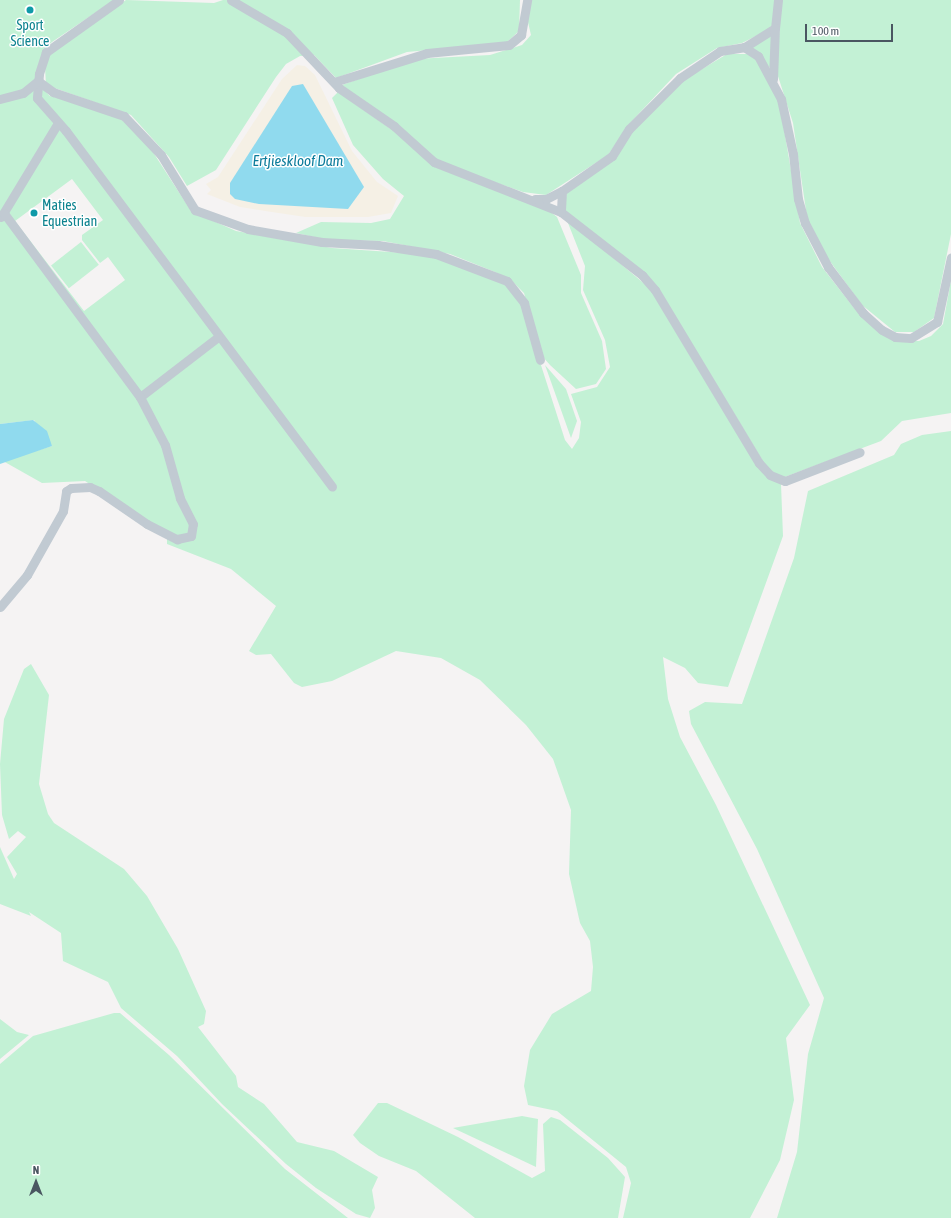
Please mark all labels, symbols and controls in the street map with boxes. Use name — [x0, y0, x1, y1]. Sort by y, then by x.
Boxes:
marker: Sport Science — [25, 5, 35, 15]
scale bar — [807, 16, 895, 42]
place label: Sport Science — [11, 17, 49, 50]
text: 100 m — [812, 24, 839, 38]
water label: Ertjieskloof Dam — [253, 152, 343, 170]
place label: Maties Equestrian — [42, 197, 97, 230]
marker: Maties Equestrian — [29, 208, 39, 218]
north arrow — [16, 1162, 56, 1202]
text: N — [33, 1164, 39, 1176]

